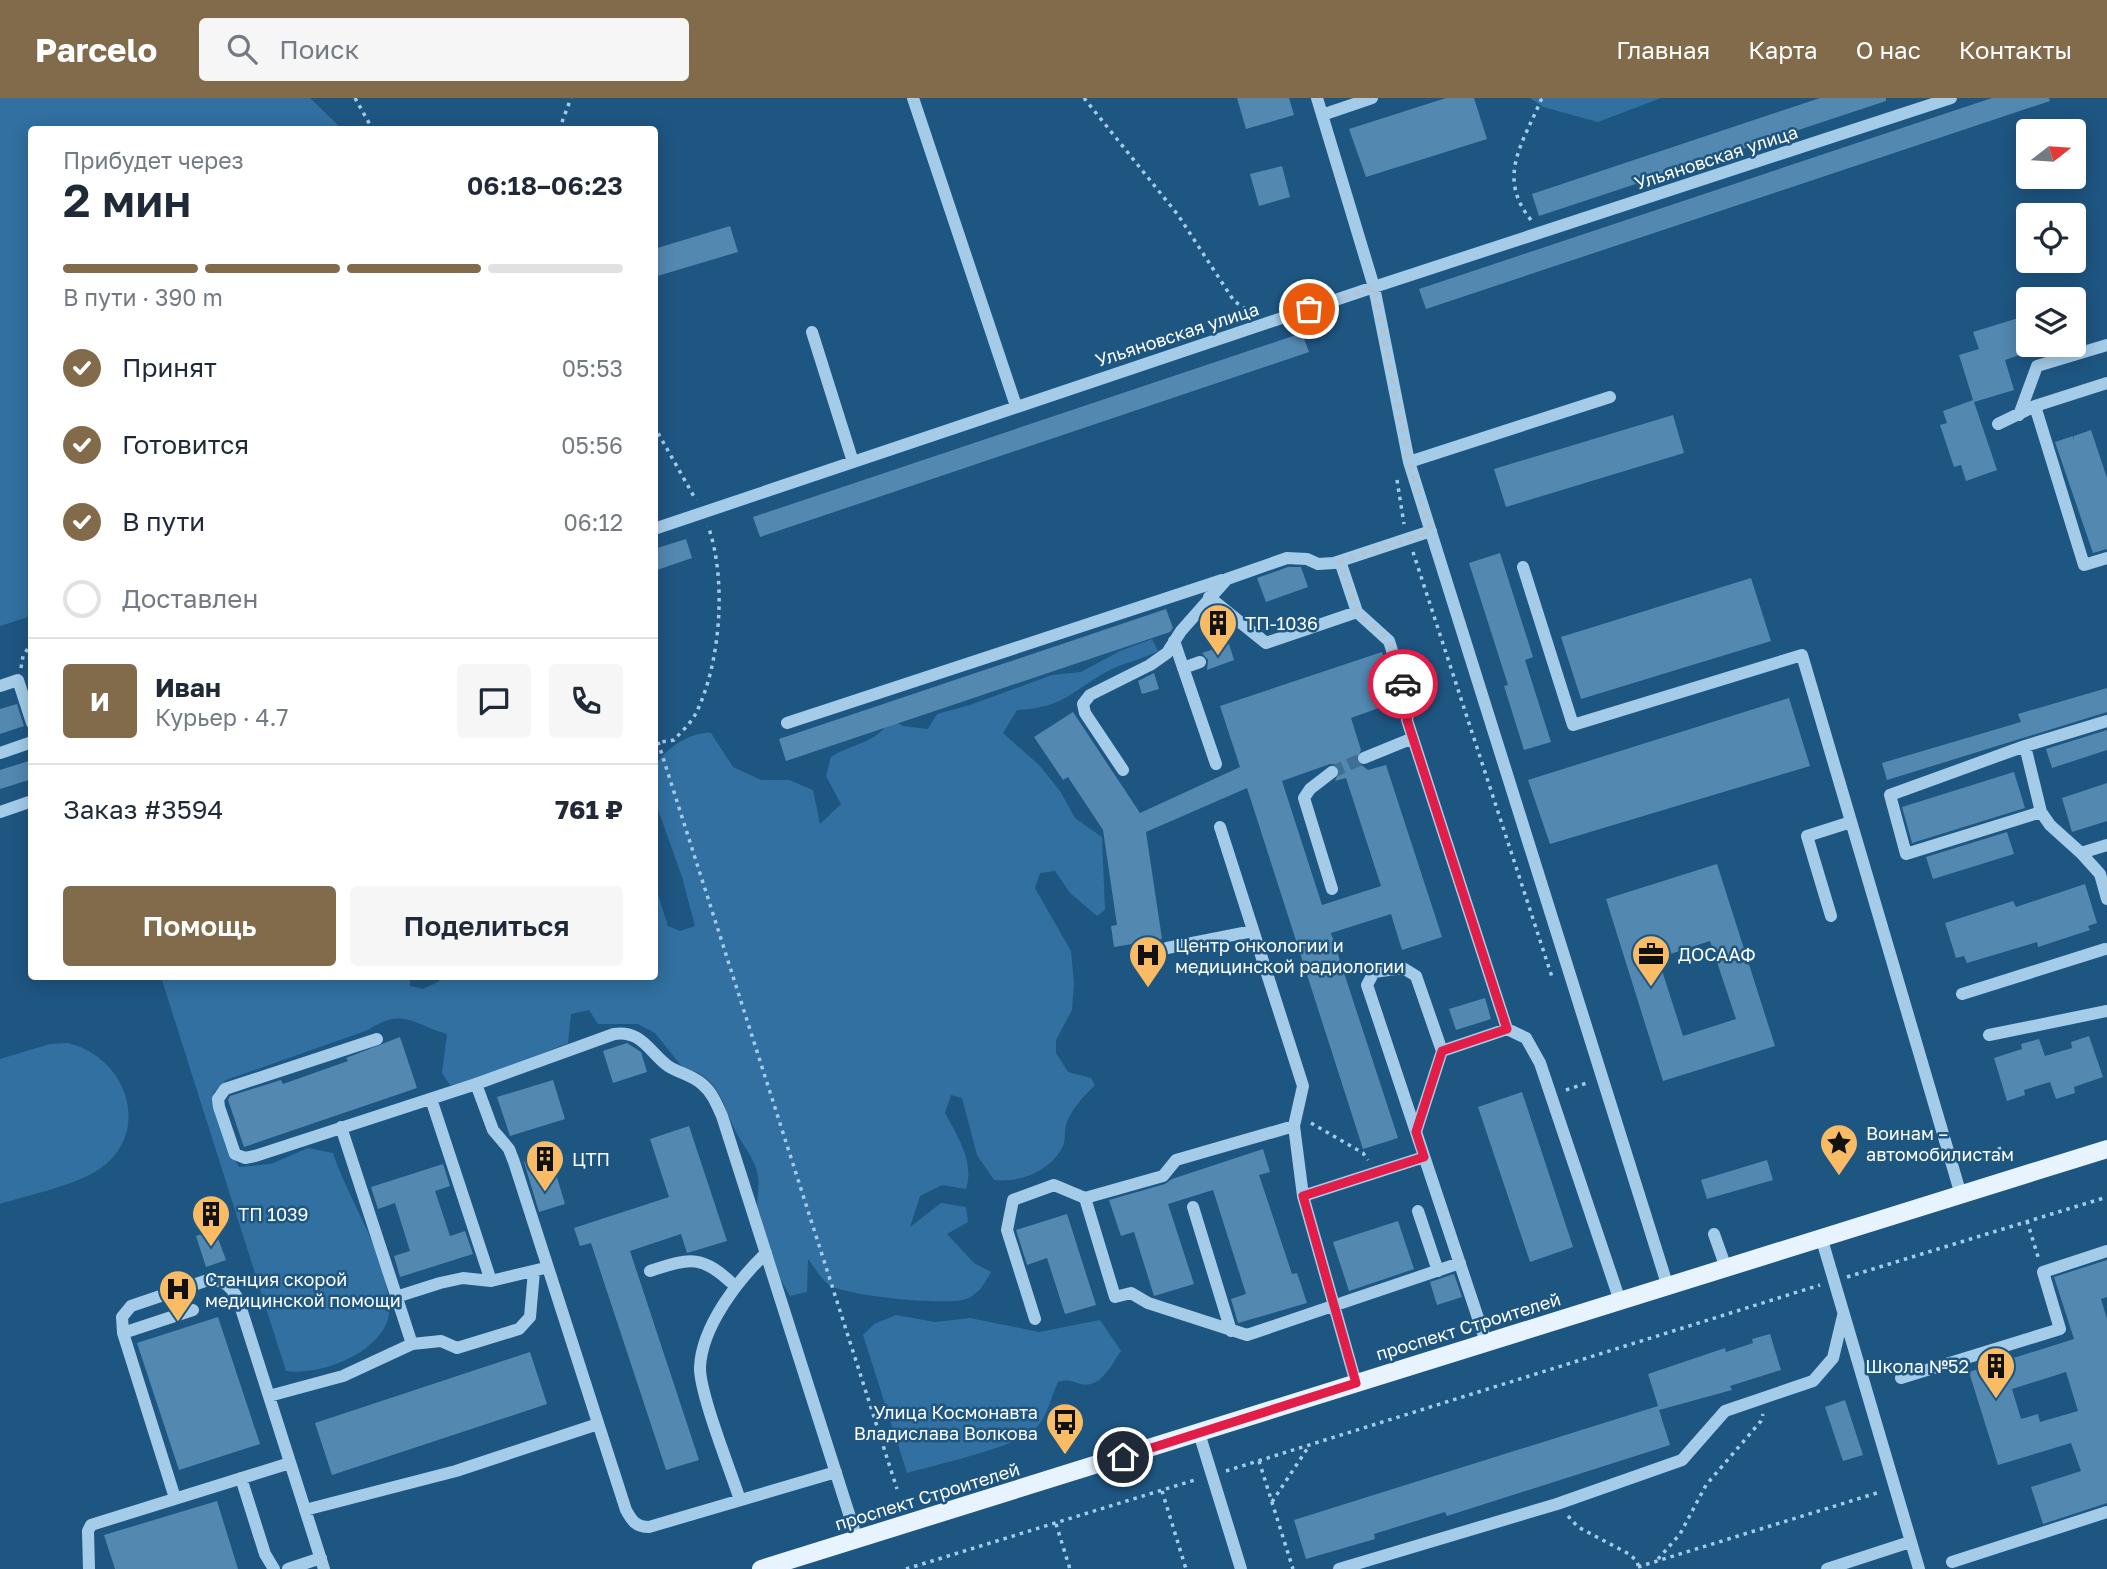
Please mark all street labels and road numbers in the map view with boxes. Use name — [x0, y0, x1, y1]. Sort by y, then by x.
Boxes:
street label: Ульяновская улица — [1632, 120, 1800, 194]
street label: Ульяновская улица — [1093, 297, 1261, 371]
street label: проспект Строителей — [1373, 1287, 1563, 1365]
street label: проспект Строителей — [832, 1457, 1022, 1535]

